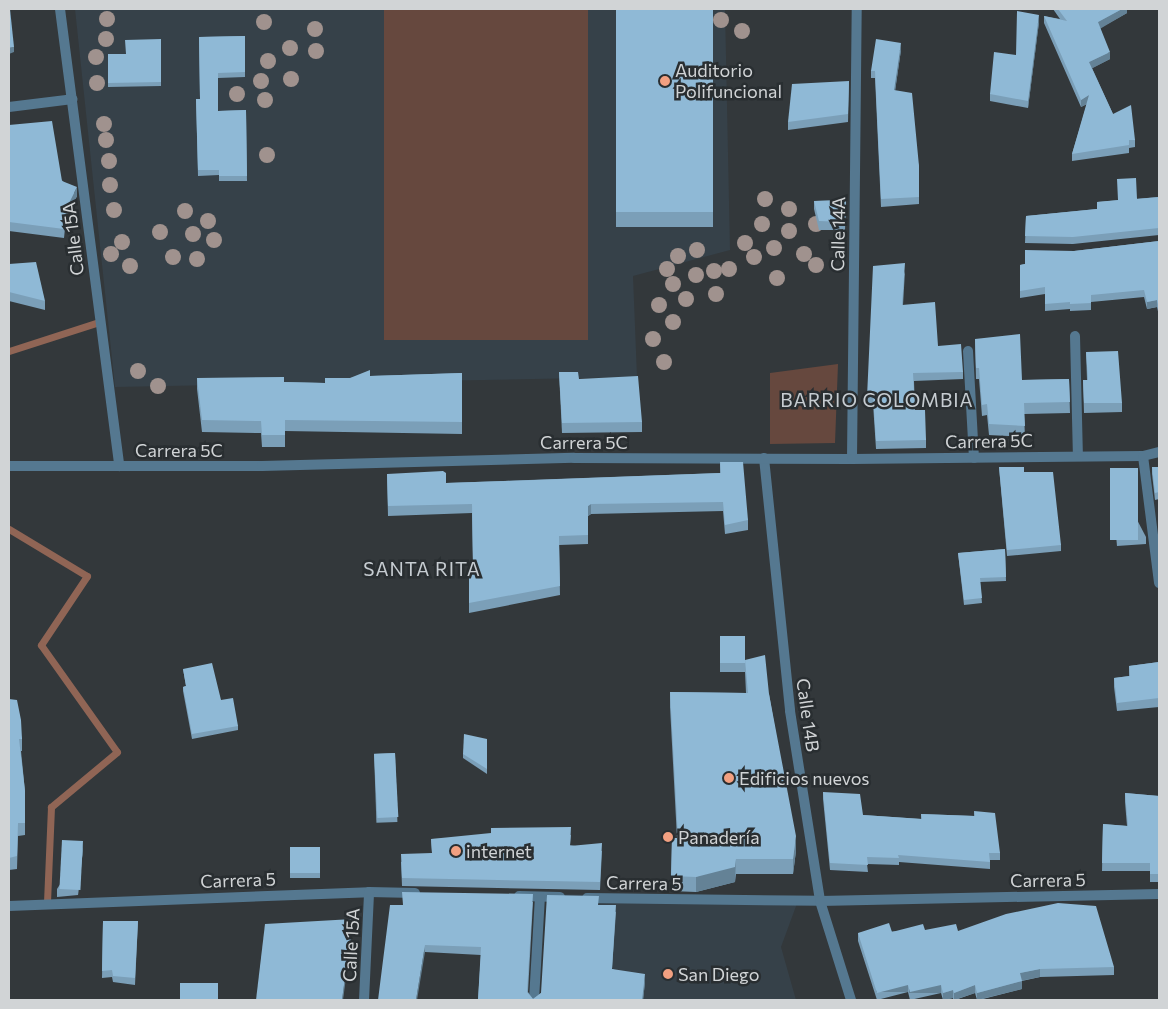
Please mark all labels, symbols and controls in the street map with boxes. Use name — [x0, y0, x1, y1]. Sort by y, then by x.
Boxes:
place label: Auditorio Polifuncional — [675, 60, 782, 102]
marker: Auditorio Polifuncional — [659, 75, 671, 87]
street label: Calle 14A — [827, 196, 849, 272]
street label: Calle 15A — [58, 201, 88, 277]
district label: BARRIO COLOMBIA — [778, 389, 976, 411]
street label: Carrera 5C — [945, 429, 1033, 453]
street label: Carrera 5C — [540, 431, 628, 453]
street label: Carrera 5C — [135, 439, 223, 461]
district label: SANTA RITA — [362, 558, 482, 580]
street label: Calle 14B — [792, 677, 824, 753]
place label: Edificios nuevos — [739, 767, 869, 789]
marker: Edificios nuevos — [723, 772, 735, 784]
place label: Panadería — [678, 826, 760, 848]
marker: Panadería — [662, 831, 674, 843]
place label: internet — [466, 840, 532, 862]
marker: internet — [450, 845, 462, 857]
street label: Carrera 5 — [200, 868, 276, 892]
street label: Carrera 5 — [1010, 869, 1086, 891]
street label: Carrera 5 — [606, 872, 682, 894]
street label: Calle 15A — [338, 908, 364, 982]
place label: San Diego — [678, 963, 759, 985]
marker: San Diego — [662, 968, 674, 980]

